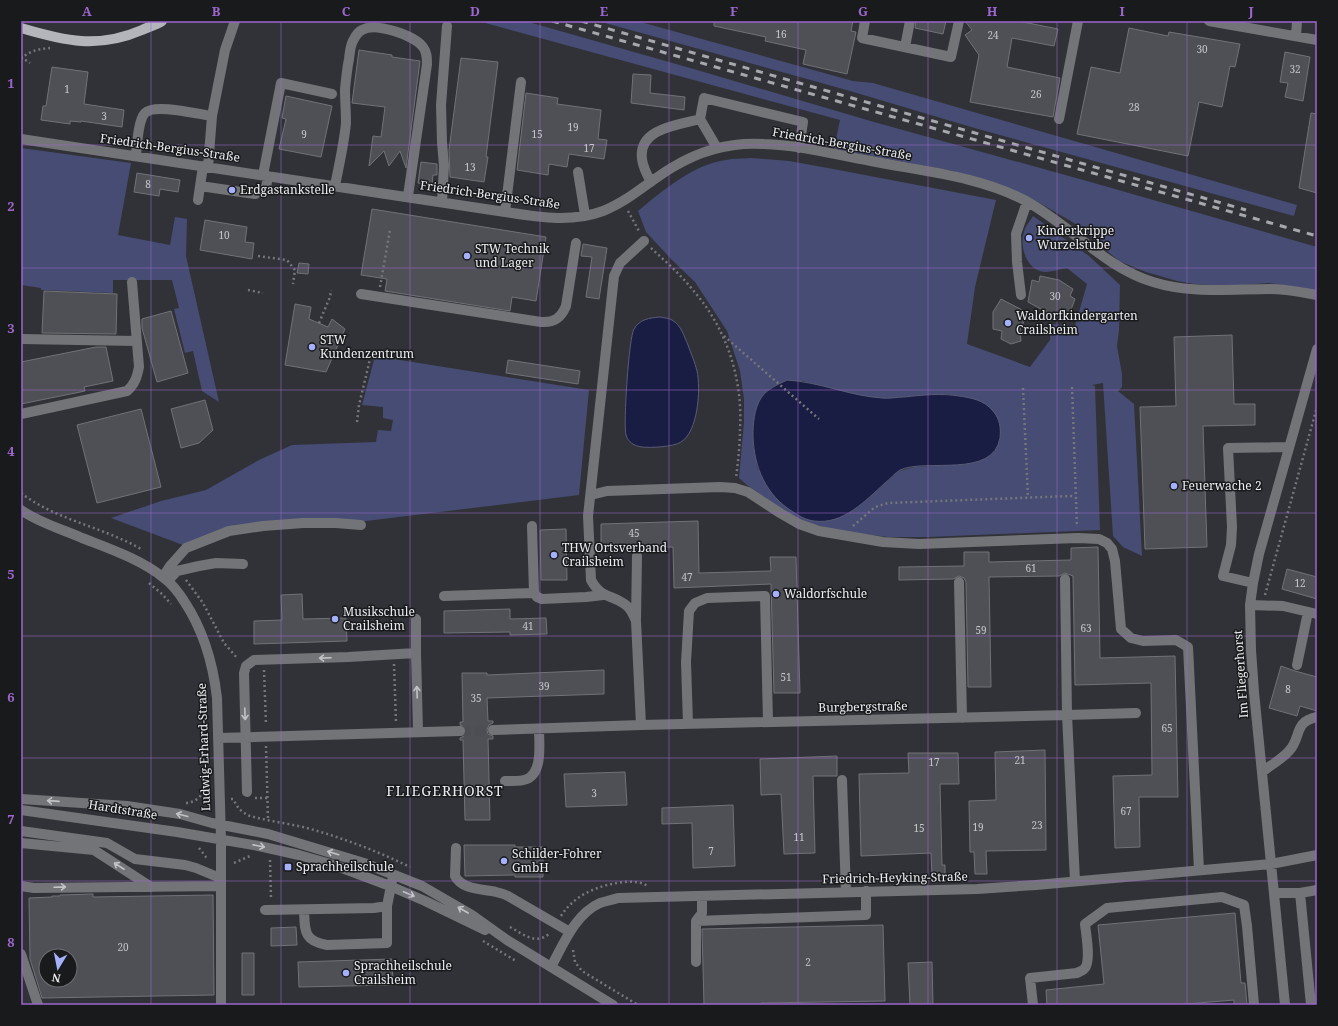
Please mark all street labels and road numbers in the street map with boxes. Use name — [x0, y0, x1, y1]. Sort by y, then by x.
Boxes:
street label: Friedrich-Bergius-Straße — [771, 123, 913, 164]
street label: Friedrich-Bergius-Straße — [99, 129, 241, 166]
street label: Friedrich-Bergius-Straße — [419, 176, 561, 213]
street label: Im Fliegerhorst — [1229, 629, 1252, 719]
street label: Ludwig-Erhard-Straße — [193, 683, 214, 811]
street label: Burgbergstraße — [818, 697, 908, 716]
street label: Hardtstraße — [87, 796, 159, 823]
street label: Friedrich-Heyking-Straße — [822, 868, 968, 887]

